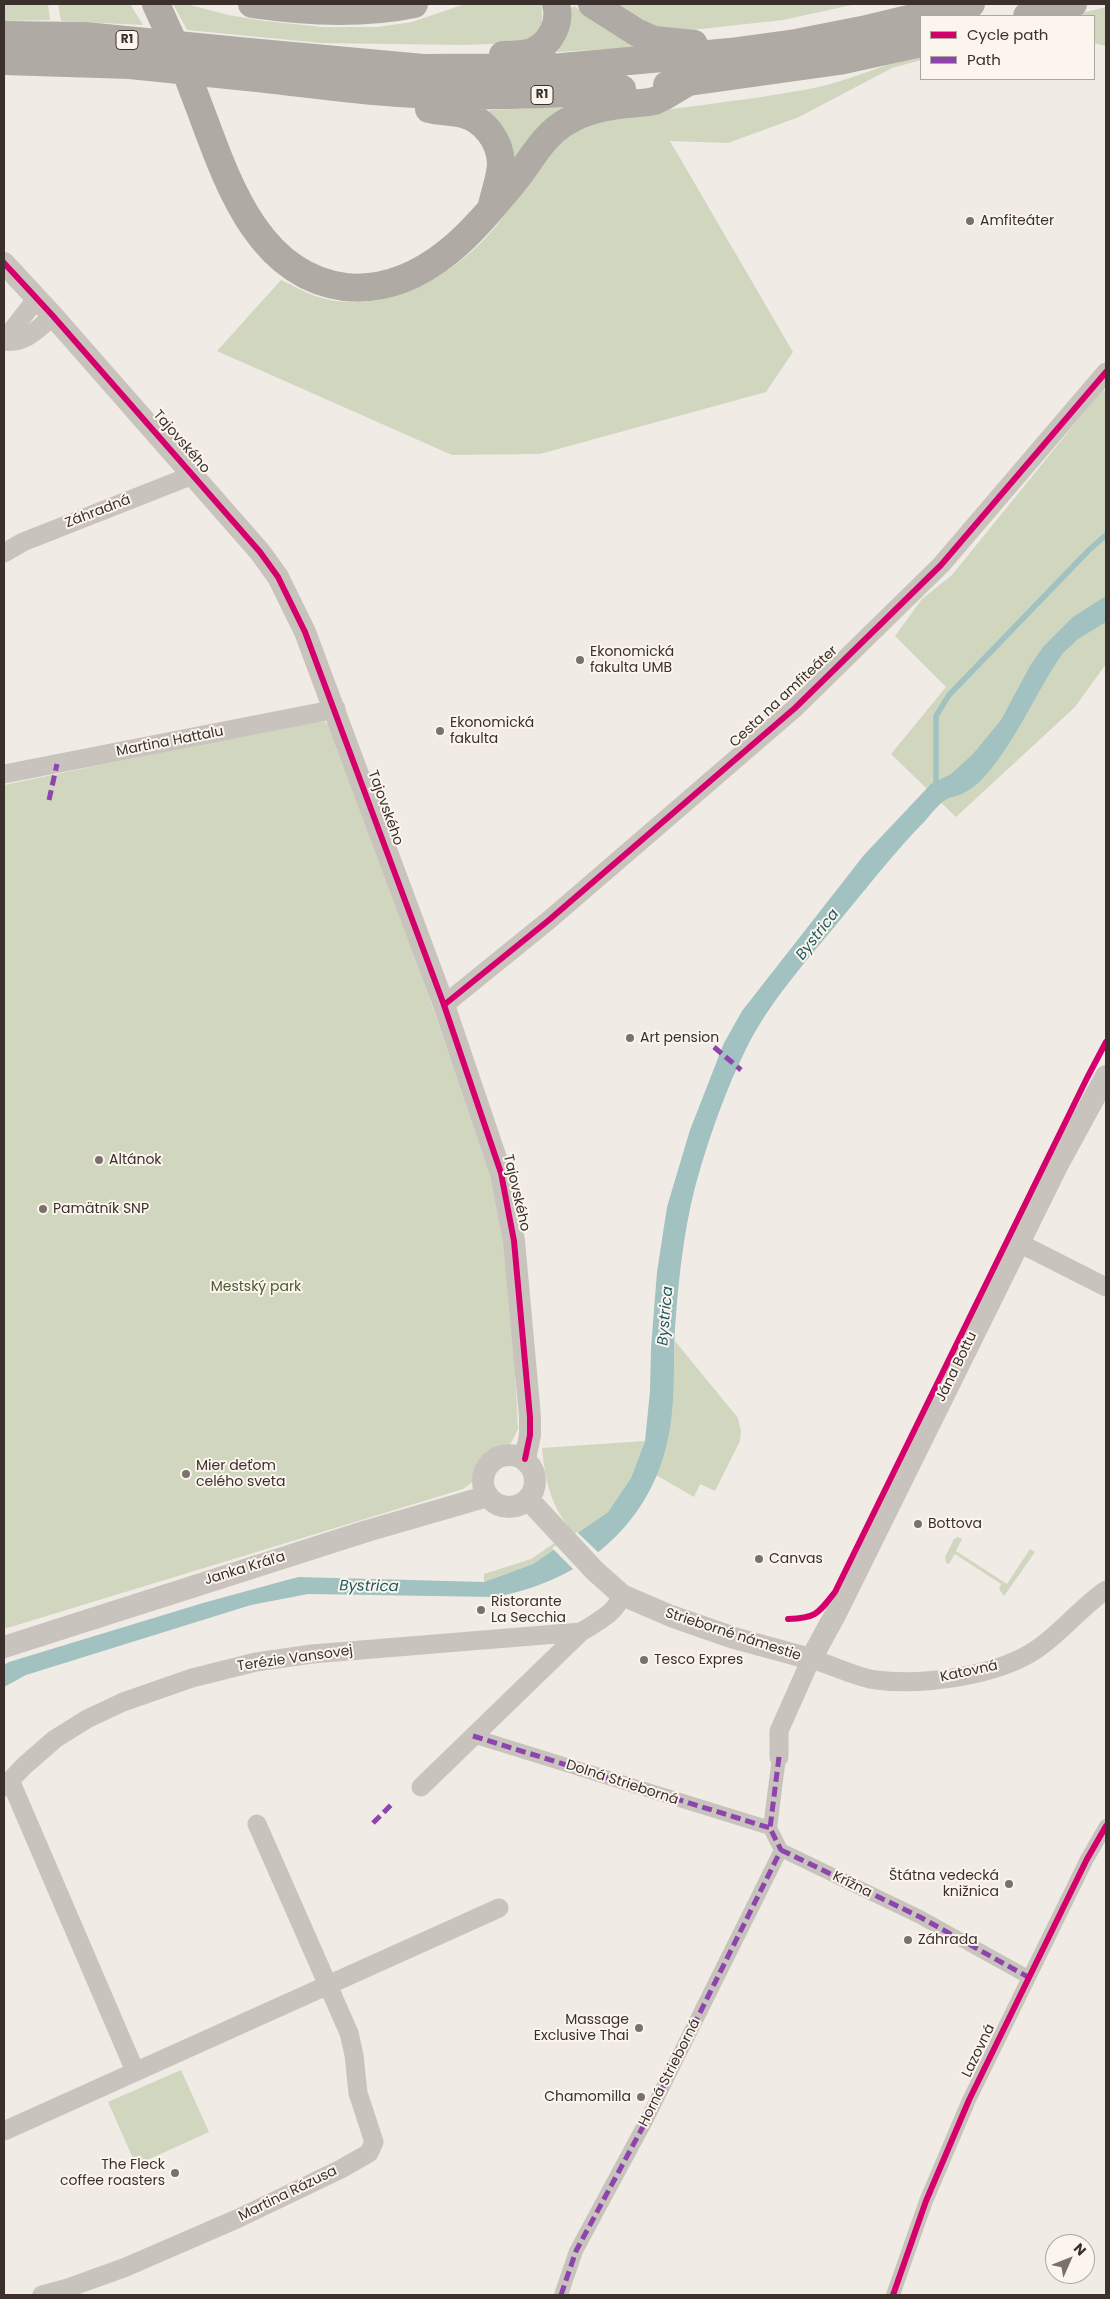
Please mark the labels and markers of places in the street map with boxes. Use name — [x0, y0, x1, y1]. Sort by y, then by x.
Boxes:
place label: Amfiteáter — [980, 213, 1054, 229]
marker: Amfiteáter — [964, 215, 976, 227]
place label: Ekonomická fakulta UMB — [590, 644, 674, 676]
marker: Ekonomická fakulta UMB — [574, 654, 586, 666]
place label: Ekonomická fakulta — [450, 715, 534, 748]
marker: Ekonomická fakulta — [434, 725, 446, 737]
place label: Art pension — [640, 1030, 719, 1046]
marker: Art pension — [624, 1032, 636, 1044]
place label: Altánok — [109, 1152, 162, 1168]
marker: Altánok — [93, 1154, 105, 1166]
place label: Pamätník SNP — [53, 1201, 149, 1217]
marker: Pamätník SNP — [37, 1203, 49, 1215]
place label: Mier deťom celého sveta — [196, 1458, 285, 1490]
marker: Mier deťom celého sveta — [180, 1468, 192, 1480]
place label: Bottova — [928, 1516, 982, 1532]
marker: Bottova — [912, 1518, 924, 1530]
place label: Canvas — [769, 1551, 823, 1567]
marker: Canvas — [753, 1553, 765, 1565]
place label: Ristorante La Secchia — [491, 1594, 566, 1626]
marker: Ristorante La Secchia — [475, 1604, 487, 1616]
place label: Tesco Expres — [654, 1652, 743, 1668]
marker: Tesco Expres — [638, 1654, 650, 1666]
place label: Štátna vedecká knižnica — [889, 1868, 999, 1900]
marker: Štátna vedecká knižnica — [1003, 1878, 1015, 1890]
place label: Záhrada — [918, 1932, 978, 1948]
marker: Záhrada — [902, 1934, 914, 1946]
place label: Massage Exclusive Thai — [534, 2012, 629, 2044]
marker: Massage Exclusive Thai — [633, 2022, 645, 2034]
place label: Chamomilla — [544, 2089, 631, 2105]
marker: Chamomilla — [635, 2091, 647, 2103]
place label: The Fleck coffee roasters — [60, 2157, 165, 2190]
marker: The Fleck coffee roasters — [169, 2167, 181, 2179]

